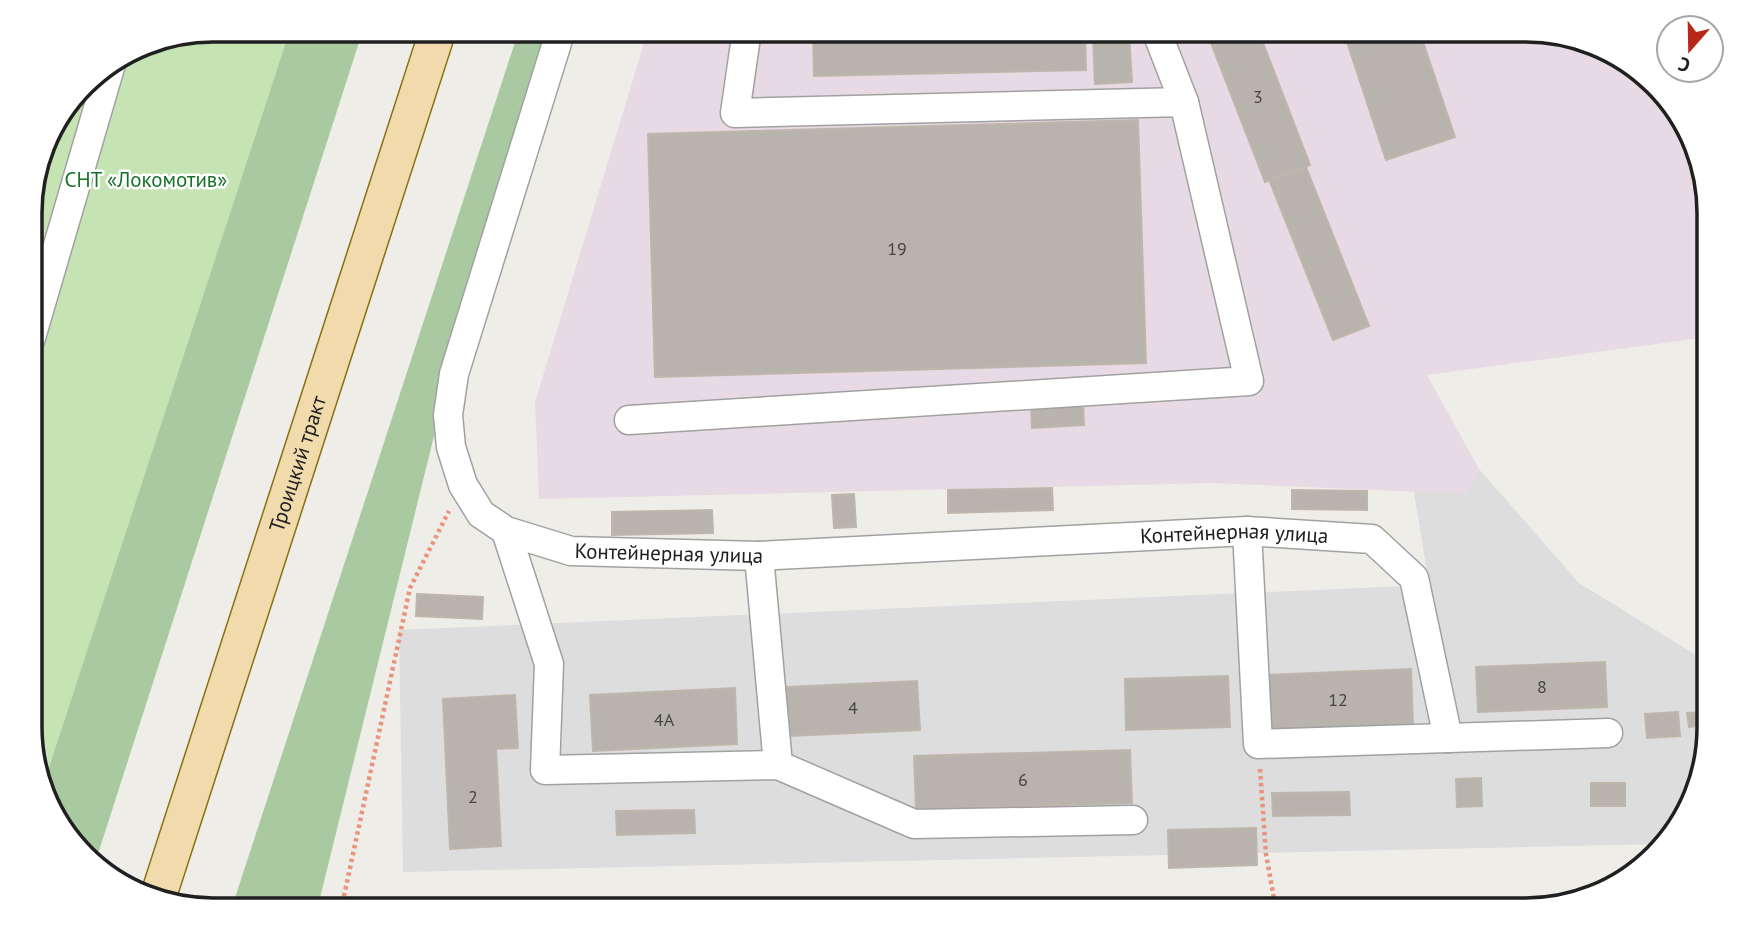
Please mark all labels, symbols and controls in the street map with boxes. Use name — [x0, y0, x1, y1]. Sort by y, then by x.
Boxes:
north arrow — [1655, 14, 1725, 84]
text: С — [1675, 52, 1693, 78]
house number: 3 — [1253, 85, 1263, 108]
park label: СНТ «Локомотив» — [65, 166, 227, 193]
house number: 19 — [887, 237, 907, 260]
street label: Троицкий тракт — [263, 392, 332, 535]
street label: Контейнерная улица — [1139, 517, 1329, 549]
street label: Контейнерная улица — [574, 537, 763, 569]
house number: 8 — [1537, 675, 1547, 698]
house number: 12 — [1328, 688, 1348, 711]
house number: 4 — [848, 696, 858, 719]
house number: 4А — [654, 708, 675, 731]
house number: 6 — [1018, 768, 1028, 791]
house number: 2 — [468, 785, 478, 808]

